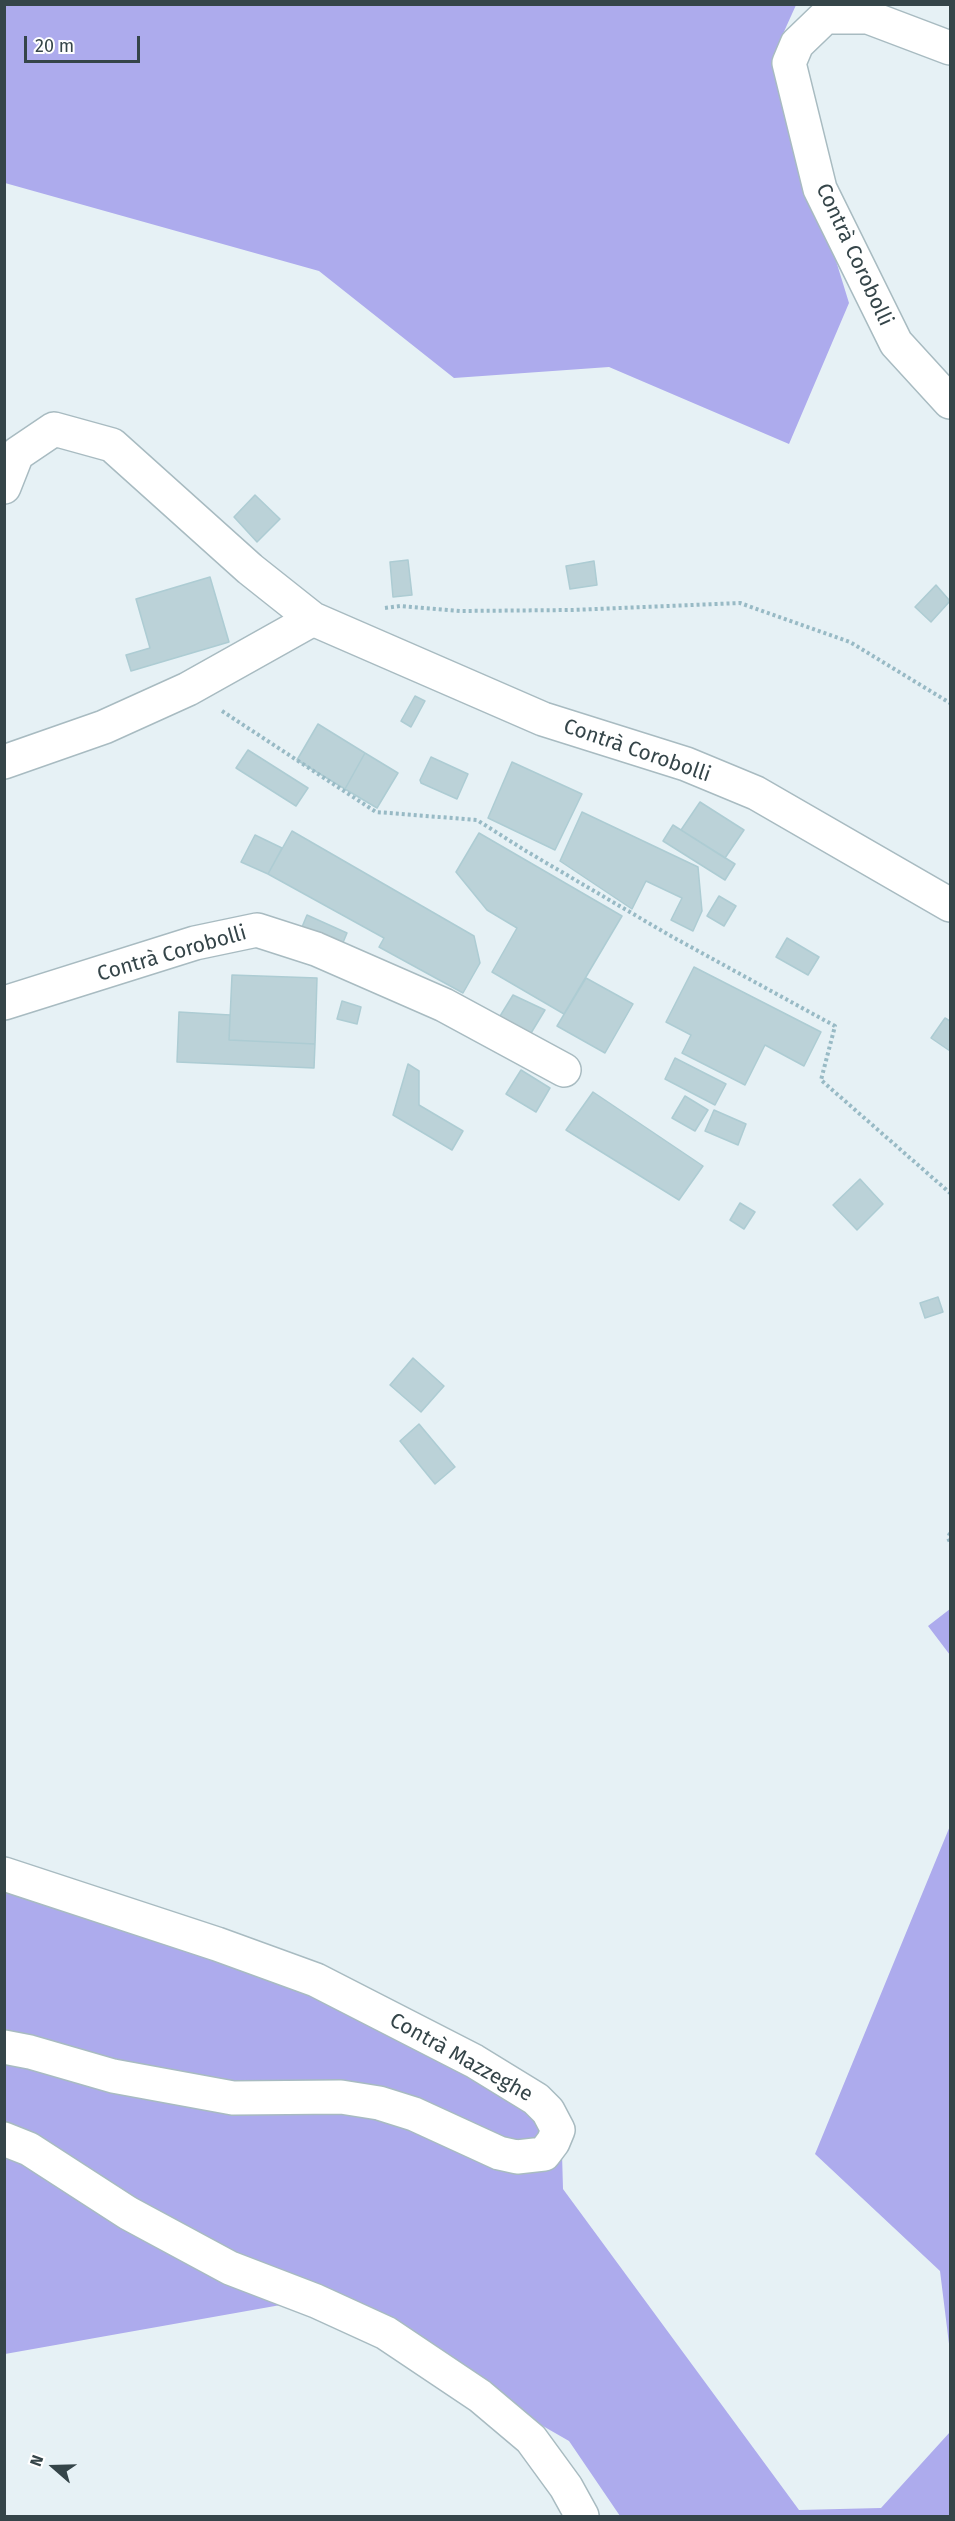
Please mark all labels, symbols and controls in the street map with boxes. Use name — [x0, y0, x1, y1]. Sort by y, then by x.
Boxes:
scale bar — [27, 24, 142, 62]
text: 20 m — [35, 35, 74, 57]
street label: Contrà Corobolli — [810, 180, 898, 330]
street label: Contrà Corobolli — [560, 714, 714, 788]
street label: Contrà Corobolli — [94, 921, 250, 987]
street label: Contrà Mazzeghe — [385, 2008, 537, 2108]
north arrow — [24, 2437, 84, 2497]
text: N — [26, 2452, 47, 2469]

